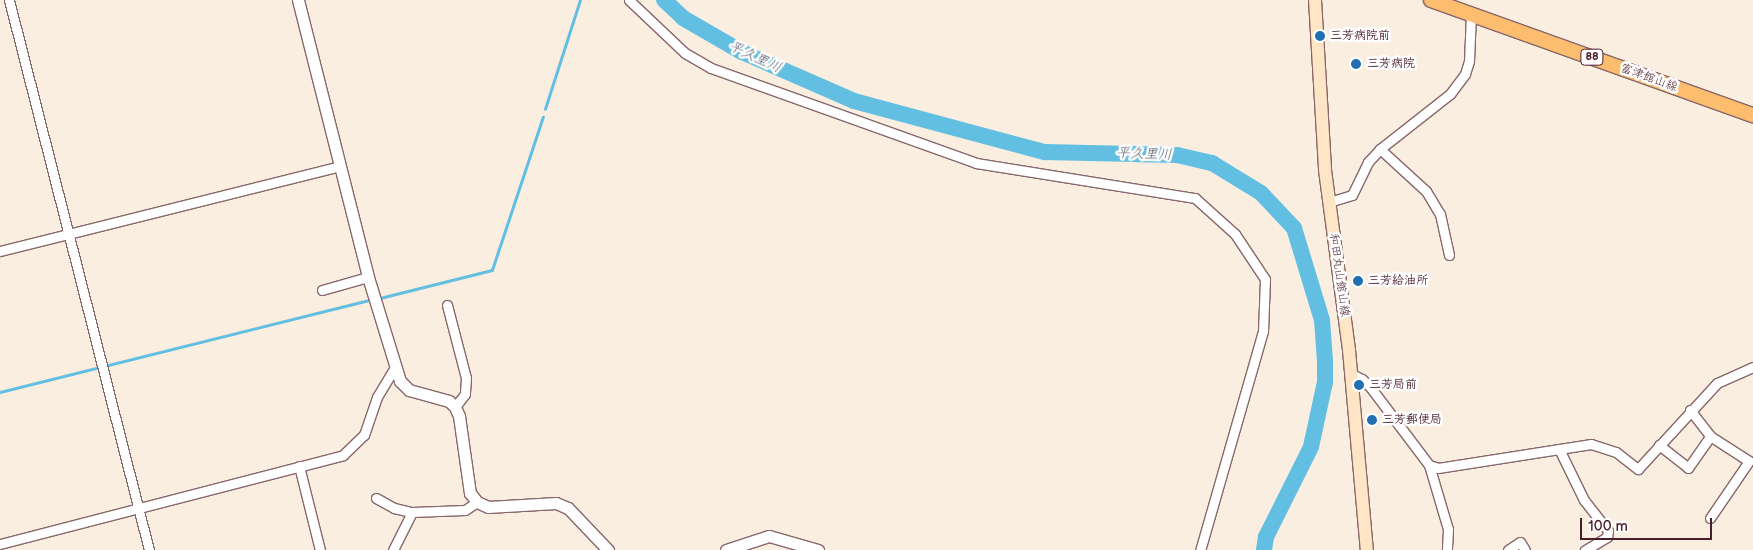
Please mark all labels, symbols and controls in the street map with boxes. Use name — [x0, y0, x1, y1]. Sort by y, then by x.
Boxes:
place label: 三芳病院前 — [1330, 29, 1390, 43]
marker: 三芳病院前 — [1314, 30, 1326, 42]
water label: 平久里川 — [726, 38, 784, 76]
road number: 88 — [1580, 48, 1604, 66]
marker: 三芳病院 — [1349, 57, 1363, 71]
place label: 三芳病院 — [1367, 57, 1415, 71]
street label: 富津館山線 — [1618, 61, 1680, 95]
water label: 平久里川 — [1116, 145, 1172, 163]
street label: 和田丸山館山線 — [1326, 232, 1352, 318]
place label: 三芳給油所 — [1368, 274, 1428, 288]
marker: 三芳給油所 — [1352, 275, 1364, 287]
place label: 三芳局前 — [1369, 378, 1417, 392]
marker: 三芳局前 — [1353, 379, 1365, 391]
place label: 三芳郵便局 — [1382, 413, 1442, 427]
marker: 三芳郵便局 — [1366, 414, 1378, 426]
scale bar — [1583, 508, 1716, 540]
text: 100 m — [1588, 517, 1628, 536]

